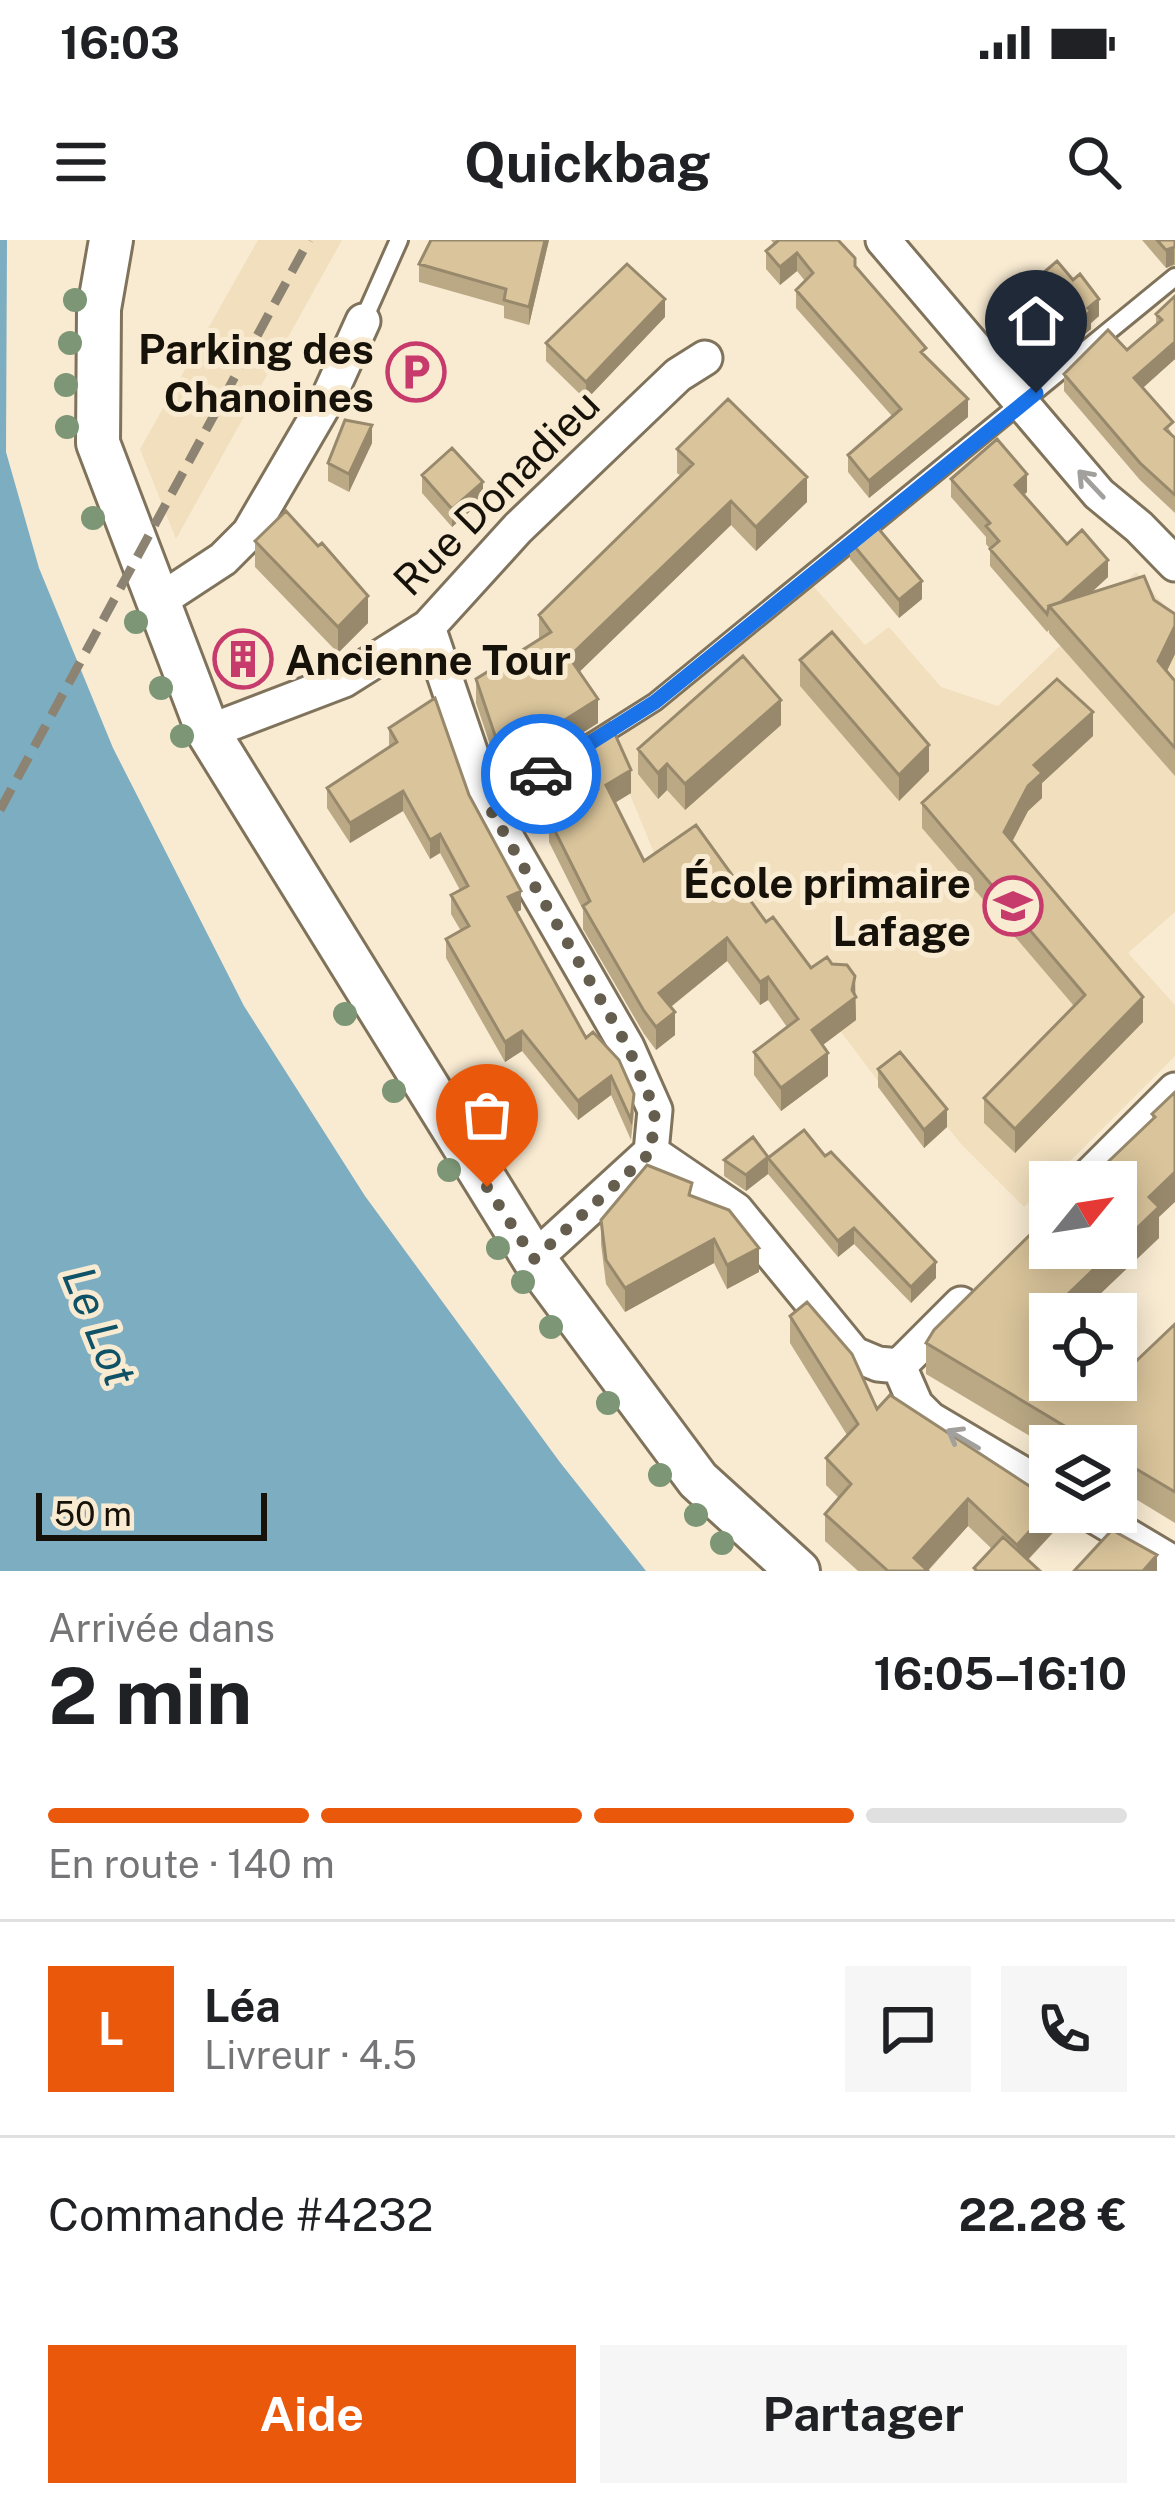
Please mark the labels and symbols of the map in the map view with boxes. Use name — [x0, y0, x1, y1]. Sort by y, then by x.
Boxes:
pin — [985, 270, 1087, 393]
place label: Parking des Chanoines — [138, 324, 374, 421]
parking icon: Parking des Chanoines — [385, 341, 447, 403]
street label: Rue Donadieu — [383, 379, 609, 605]
one-way arrow — [1077, 469, 1105, 499]
building icon: Ancienne Tour — [212, 628, 274, 690]
place label: Ancienne Tour — [285, 635, 571, 684]
courier — [481, 714, 601, 834]
place label: École primaire Lafage — [683, 858, 971, 955]
school or university icon: École primaire Lafage — [982, 875, 1044, 937]
pin — [436, 1064, 538, 1187]
north arrow — [1029, 1161, 1137, 1269]
water label: Le Lot — [52, 1259, 148, 1393]
one-way arrow — [946, 1426, 981, 1450]
scale bar — [36, 1487, 267, 1540]

